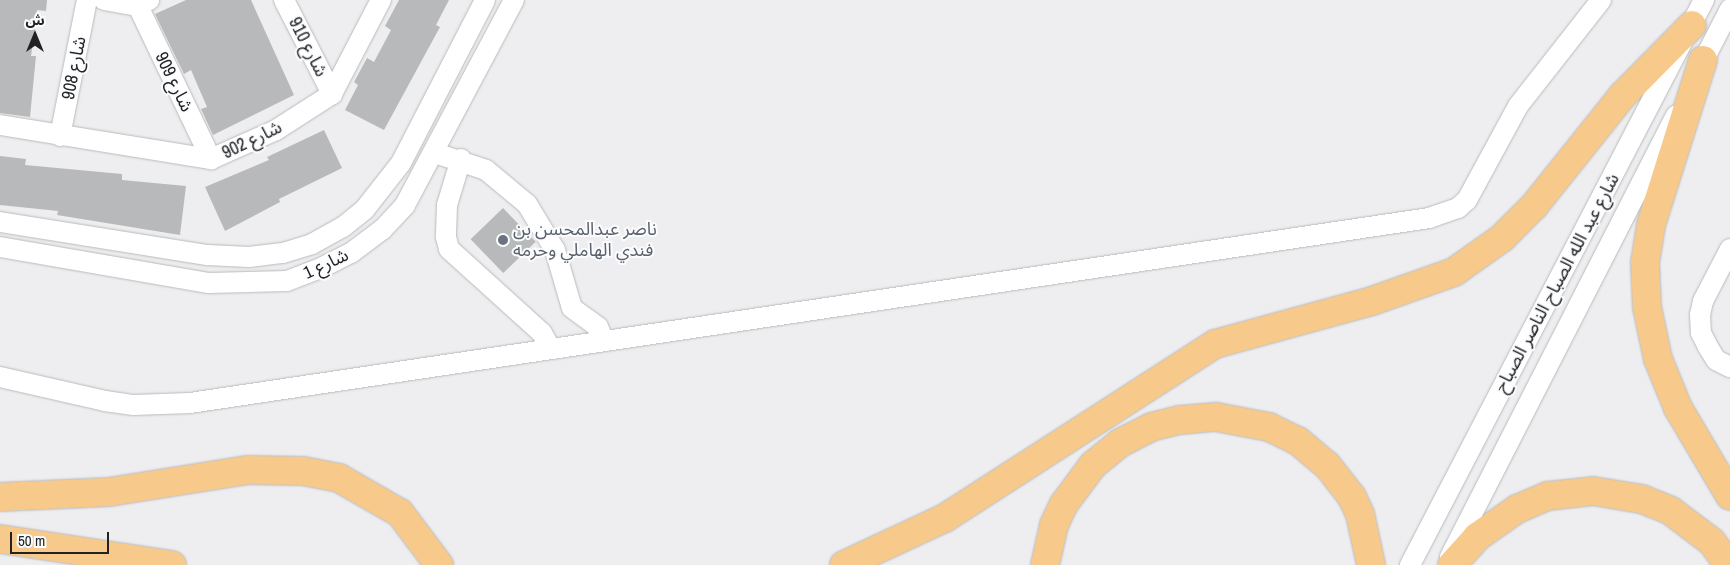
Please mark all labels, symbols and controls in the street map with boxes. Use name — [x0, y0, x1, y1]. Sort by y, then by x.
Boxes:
north arrow — [10, 10, 60, 60]
text: ش — [25, 11, 45, 29]
street label: شارع 910 — [284, 14, 332, 80]
street label: شارع 908 — [57, 35, 91, 101]
street label: شارع 909 — [150, 49, 198, 115]
street label: شارع 902 — [219, 116, 285, 164]
street label: شارع عبد الله الصباح الناصر الصباح — [1490, 170, 1624, 396]
place label: ناصر عبدالمحسن بن فندي الهاملي وحرمه — [513, 219, 657, 262]
marker: ناصر عبدالمحسن بن فندي الهاملي وحرمه — [497, 234, 509, 246]
street label: شارع 1 — [300, 244, 352, 284]
scale bar — [12, 522, 111, 554]
text: 50 m — [18, 530, 45, 551]

